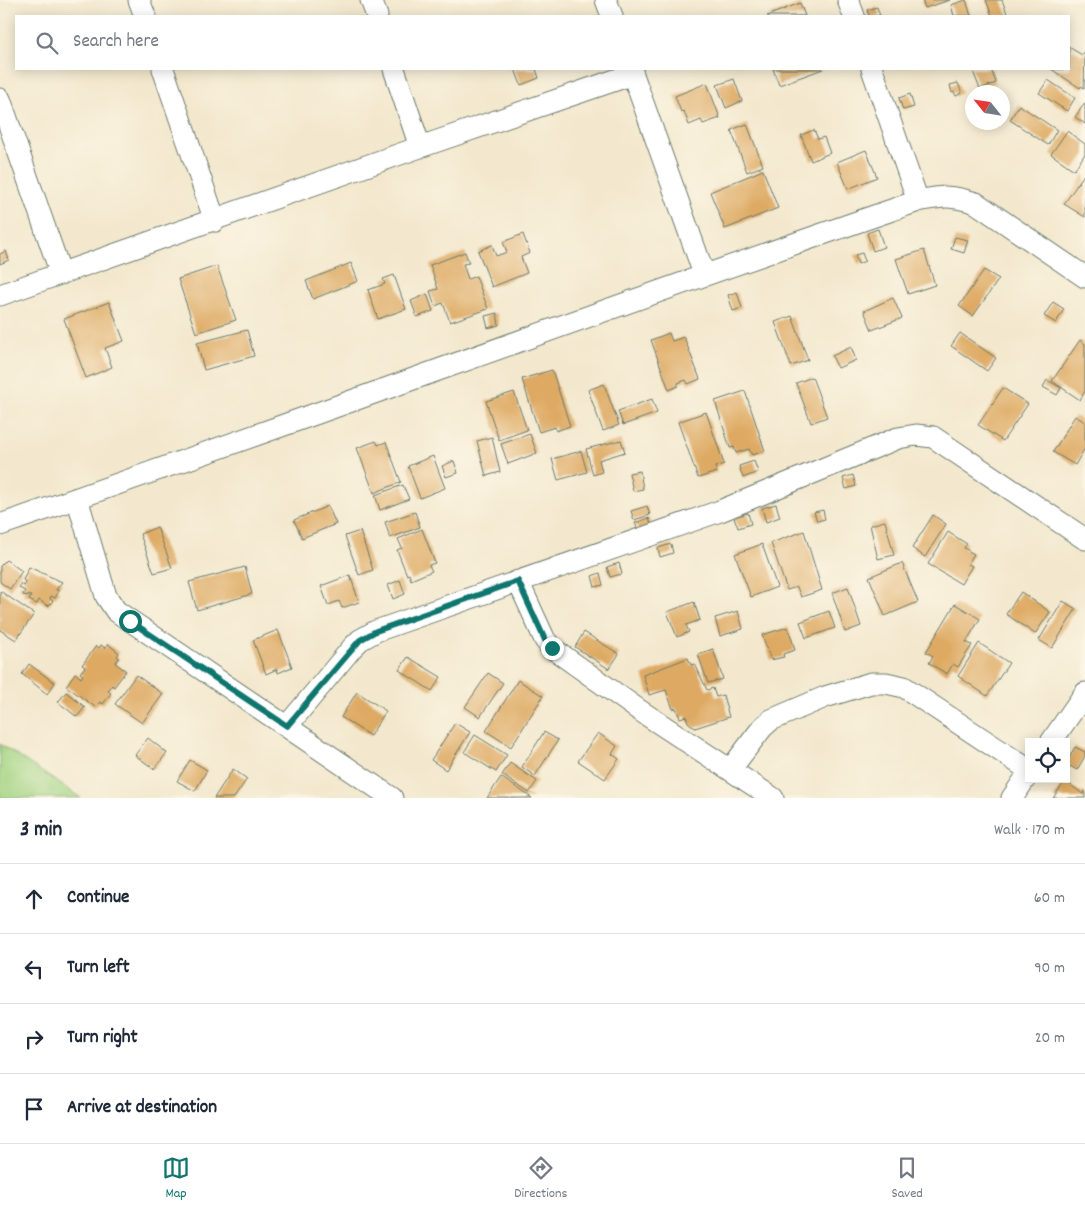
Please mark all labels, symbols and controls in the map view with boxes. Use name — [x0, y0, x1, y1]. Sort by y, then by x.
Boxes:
search box — [15, 15, 1070, 70]
icon: search — [33, 29, 61, 57]
text: Search here — [73, 29, 159, 56]
north arrow — [965, 85, 1010, 130]
route start — [119, 610, 142, 633]
route end — [541, 637, 564, 660]
map controls — [1025, 738, 1070, 783]
button: locate — [1025, 738, 1070, 783]
text: 3 min — [20, 816, 62, 846]
text: Walk · 170 m — [994, 819, 1065, 842]
icon: ahead — [20, 885, 48, 913]
text: Continue — [67, 885, 129, 912]
text: 60 m — [1034, 887, 1065, 910]
icon: left — [20, 955, 48, 983]
text: Turn left — [67, 955, 130, 982]
text: 90 m — [1034, 957, 1065, 980]
icon: right — [20, 1025, 48, 1053]
text: Turn right — [67, 1025, 138, 1052]
text: 20 m — [1035, 1027, 1065, 1050]
icon: arrive — [20, 1095, 48, 1123]
text: Arrive at destination — [67, 1095, 217, 1122]
tab: Map — [162, 1154, 190, 1204]
tab: Directions — [514, 1154, 567, 1204]
tab: Saved — [892, 1154, 923, 1204]

